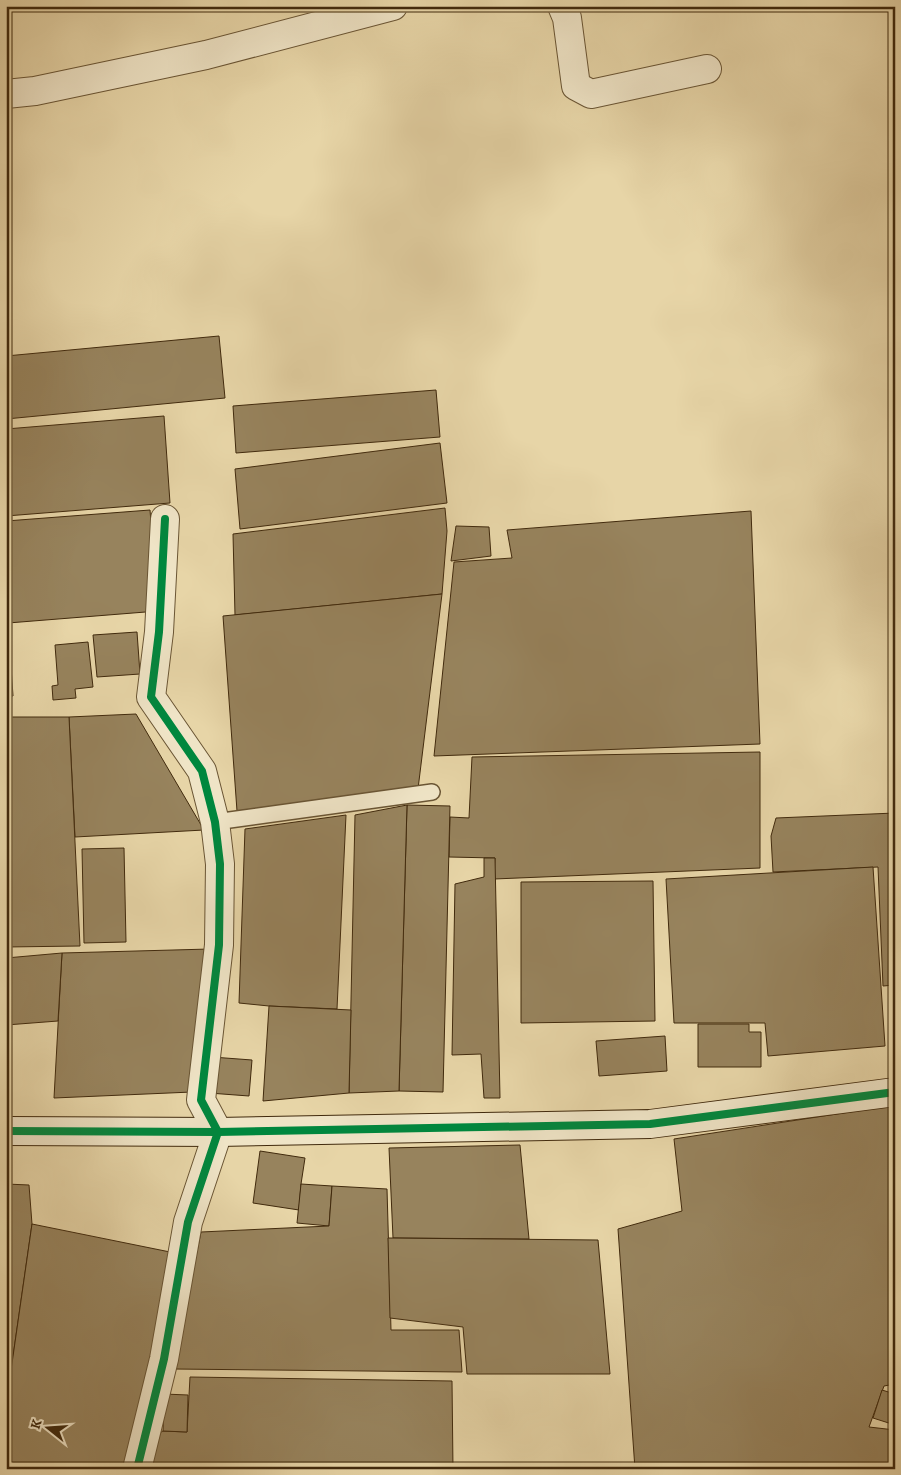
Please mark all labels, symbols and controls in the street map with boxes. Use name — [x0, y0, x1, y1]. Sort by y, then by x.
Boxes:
north arrow — [22, 1402, 72, 1452]
text: K — [26, 1416, 47, 1432]

